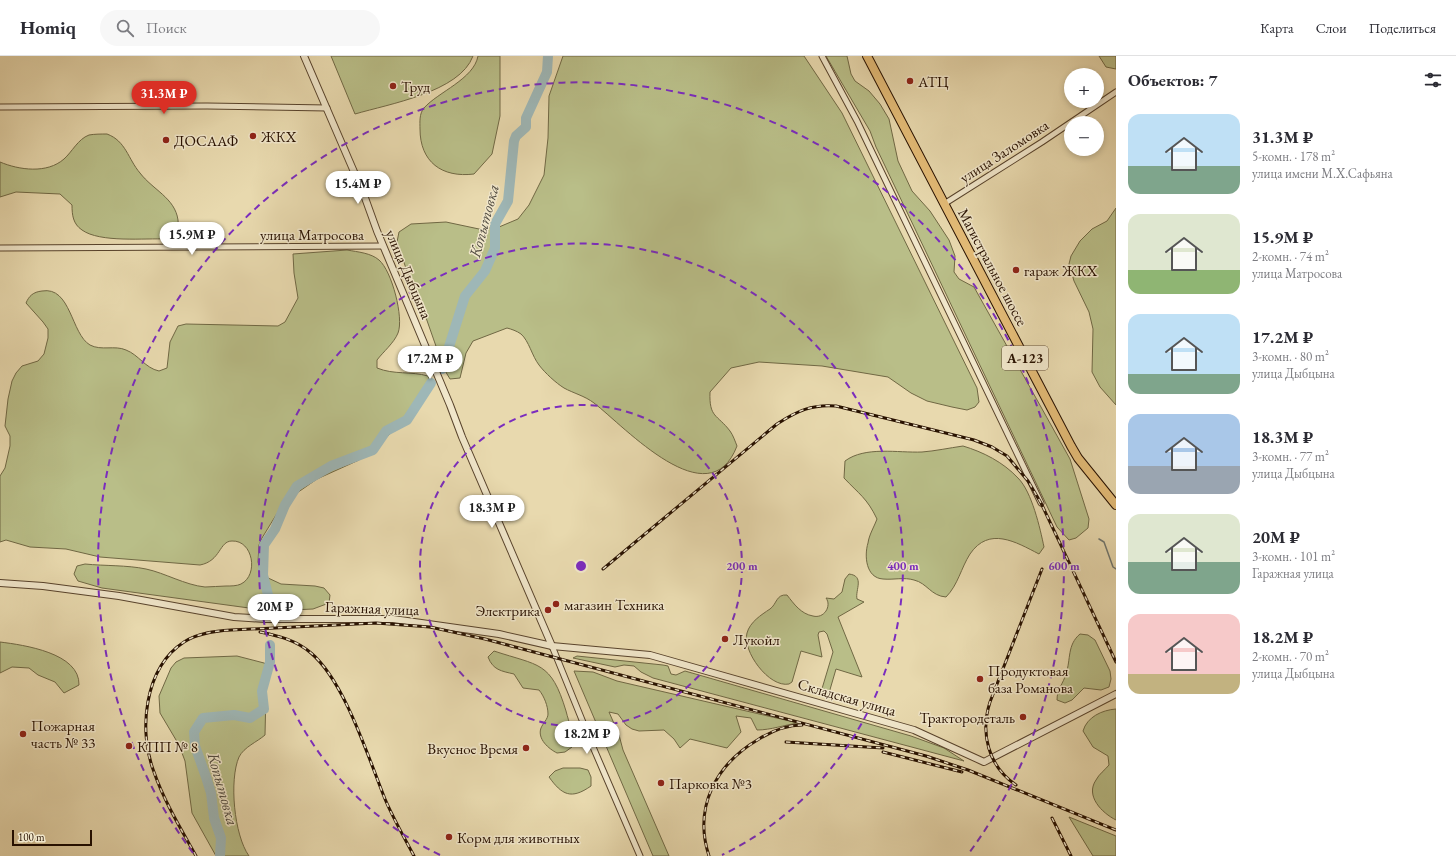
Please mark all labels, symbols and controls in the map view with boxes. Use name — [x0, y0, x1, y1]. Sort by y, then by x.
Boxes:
search box — [100, 10, 380, 46]
text: Homiq — [20, 15, 76, 40]
icon: search — [114, 17, 136, 39]
text: Поиск — [146, 18, 187, 37]
text: Карта — [1260, 19, 1294, 37]
text: Слои — [1316, 19, 1347, 37]
text: Поделиться — [1369, 19, 1436, 37]
map controls — [1064, 68, 1104, 156]
button: + — [1064, 68, 1104, 108]
text: Объектов: 7 — [1128, 69, 1218, 91]
icon: filters — [1422, 69, 1444, 91]
place label: АТЦ — [917, 72, 949, 91]
marker: АТЦ — [905, 76, 915, 86]
place label: Труд — [401, 77, 430, 96]
pin: 31.3M ₽ — [127, 81, 201, 115]
marker: Труд — [388, 81, 398, 91]
text: 31.3M ₽ — [141, 85, 187, 102]
street label: улица Заломовка — [956, 115, 1052, 187]
button: − — [1064, 116, 1104, 156]
text: 31.3M ₽ — [1252, 126, 1313, 148]
place label: ЖКХ — [260, 127, 297, 146]
icon: home — [1160, 130, 1208, 178]
place label: ДОСААФ — [174, 131, 238, 150]
marker: ЖКХ — [248, 131, 258, 141]
marker: ДОСААФ — [161, 135, 171, 145]
text: 5-комн. · 178 m² — [1252, 148, 1335, 165]
text: улица имени М.Х.Сафьяна — [1252, 165, 1393, 182]
pin: 15.4M ₽ — [321, 171, 395, 205]
text: 15.4M ₽ — [335, 175, 381, 192]
water label: Копытовка — [464, 182, 504, 261]
street label: Магистральное шоссе — [954, 205, 1032, 329]
pin: 15.9M ₽ — [155, 222, 229, 256]
street label: улица Матросова — [260, 225, 364, 244]
text: 15.9M ₽ — [169, 226, 215, 243]
street label: улица Дыбцына — [382, 226, 436, 322]
text: 15.9M ₽ — [1252, 226, 1313, 248]
icon: home — [1160, 230, 1208, 278]
text: 2-комн. · 74 m² — [1252, 248, 1329, 265]
place label: гараж ЖКХ — [1024, 261, 1098, 280]
marker: гараж ЖКХ — [1011, 265, 1021, 275]
text: улица Матросова — [1252, 265, 1342, 282]
text: 17.2M ₽ — [1252, 326, 1313, 348]
icon: home — [1160, 330, 1208, 378]
pin: 17.2M ₽ — [393, 346, 467, 380]
road number: А-123 — [1002, 346, 1048, 370]
text: 3-комн. · 80 m² — [1252, 348, 1329, 365]
text: 17.2M ₽ — [407, 350, 453, 367]
text: улица Дыбцына — [1252, 365, 1335, 382]
text: 18.3M ₽ — [1252, 426, 1313, 448]
icon: home — [1160, 430, 1208, 478]
text: 3-комн. · 77 m² — [1252, 448, 1329, 465]
text: улица Дыбцына — [1252, 465, 1335, 482]
pin: 18.3M ₽ — [455, 495, 529, 529]
text: 18.3M ₽ — [469, 499, 515, 516]
text: 20M ₽ — [1252, 526, 1300, 548]
icon: home — [1160, 530, 1208, 578]
text: 3-комн. · 101 m² — [1252, 548, 1335, 565]
text: 200 m — [726, 558, 758, 574]
text: 400 m — [887, 558, 919, 574]
text: 600 m — [1048, 558, 1080, 574]
centre of rings — [574, 559, 588, 573]
text: Гаражная улица — [1252, 565, 1334, 582]
pin: 20M ₽ — [247, 594, 303, 628]
place label: магазин Техника — [564, 595, 664, 614]
street label: Гаражная улица — [325, 597, 420, 619]
text: 20M ₽ — [257, 598, 293, 615]
marker: магазин Техника — [551, 599, 561, 609]
place label: Электрика — [476, 601, 540, 620]
marker: Электрика — [543, 605, 553, 615]
text: 18.2M ₽ — [1252, 626, 1313, 648]
place label: Лукойл — [733, 630, 780, 649]
icon: home — [1160, 630, 1208, 678]
marker: Лукойл — [720, 634, 730, 644]
text: 2-комн. · 70 m² — [1252, 648, 1329, 665]
place label: Продуктовая база Романова — [988, 661, 1073, 697]
text: улица Дыбцына — [1252, 665, 1335, 682]
street label: Складская улица — [796, 674, 898, 720]
marker: Продуктовая база Романова — [975, 674, 985, 684]
place label: Трактородеталь — [919, 708, 1015, 727]
marker: Трактородеталь — [1018, 712, 1028, 722]
place label: Пожарная часть № 33 — [31, 716, 95, 752]
pin: 18.2M ₽ — [550, 721, 624, 755]
text: 18.2M ₽ — [564, 725, 610, 742]
marker: Пожарная часть № 33 — [18, 729, 28, 739]
place label: КПП № 8 — [137, 737, 198, 756]
place label: Вкусное Время — [427, 739, 518, 758]
marker: КПП № 8 — [124, 741, 134, 751]
marker: Вкусное Время — [521, 743, 531, 753]
water label: Копытовка — [202, 749, 243, 828]
place label: Парковка №3 — [669, 774, 752, 793]
marker: Парковка №3 — [656, 778, 666, 788]
scale bar — [12, 828, 92, 847]
place label: Корм для животных — [457, 828, 580, 847]
text: 100 m — [18, 830, 45, 844]
marker: Корм для животных — [444, 832, 454, 842]

